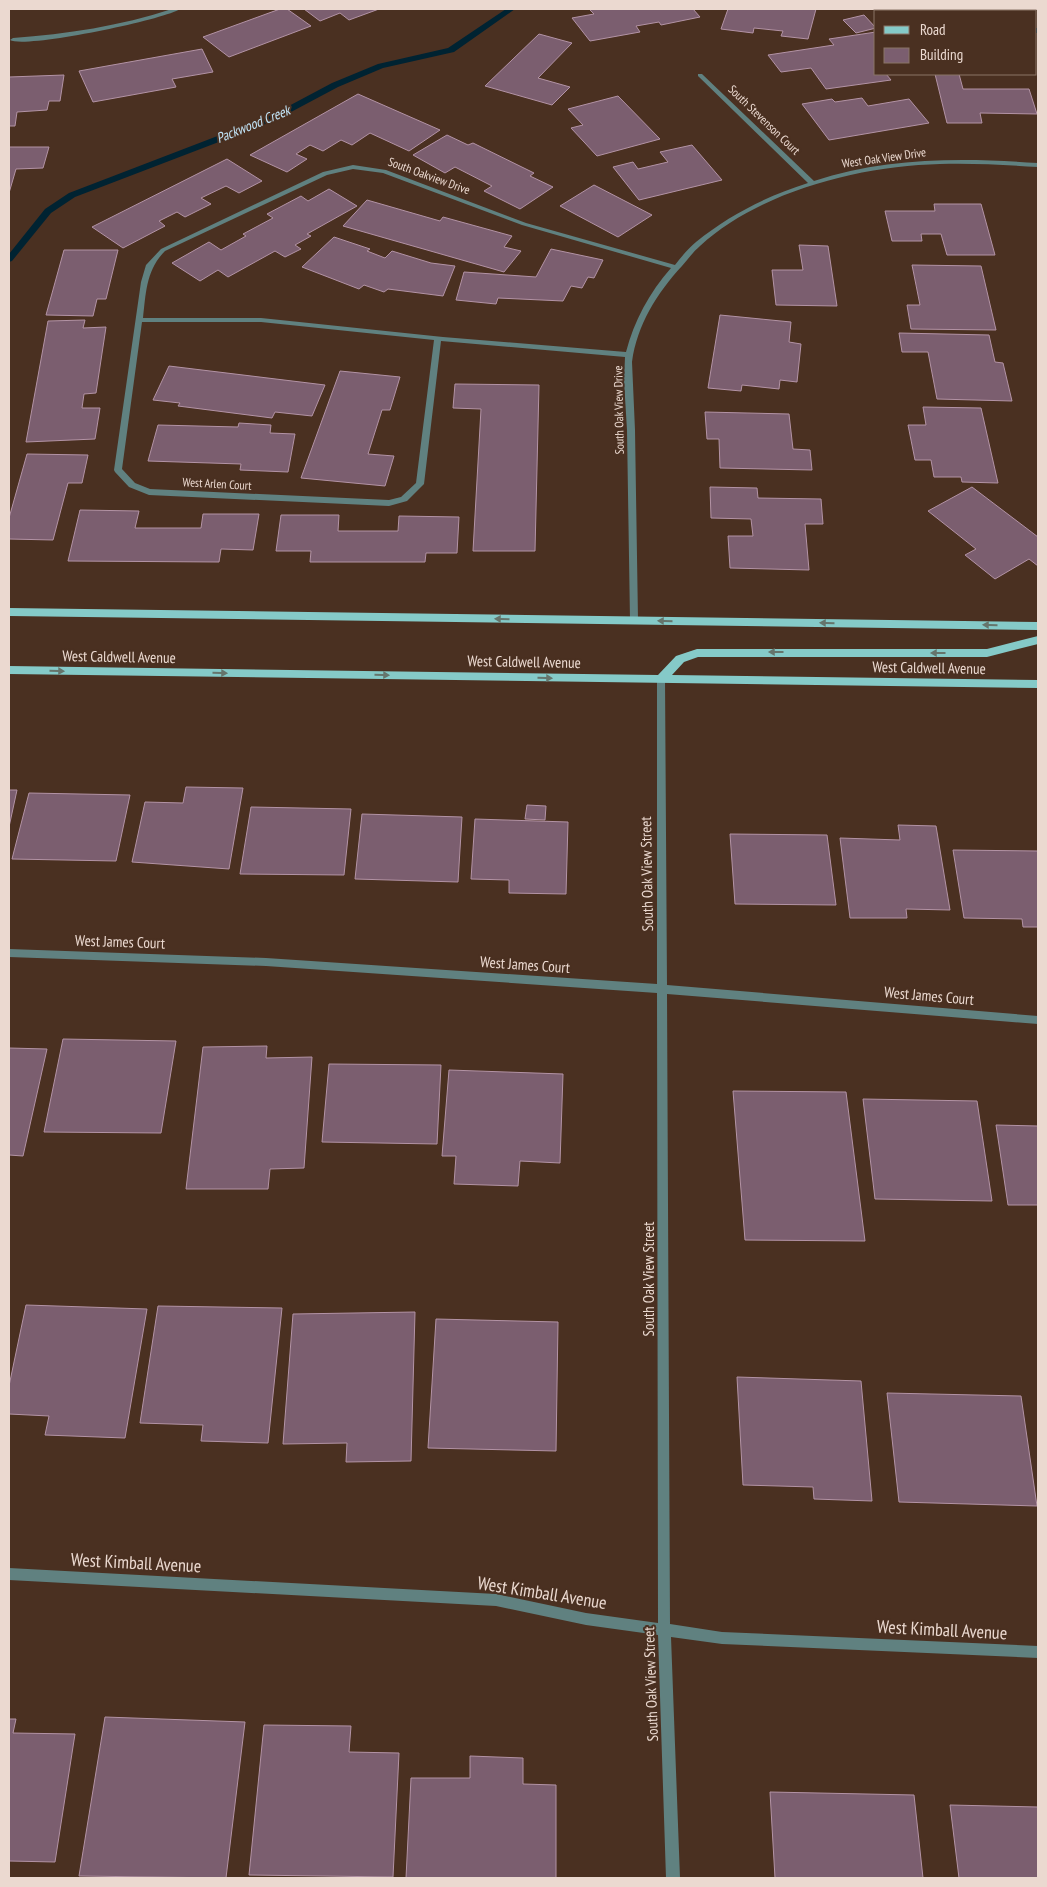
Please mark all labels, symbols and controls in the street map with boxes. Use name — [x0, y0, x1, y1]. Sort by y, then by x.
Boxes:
legend — [874, 10, 1037, 75]
text: Road — [920, 20, 946, 39]
text: Building — [920, 45, 963, 64]
street label: South Stevenson Court — [725, 82, 804, 158]
water label: Packwood Creek — [213, 100, 294, 147]
street label: West Oak View Drive — [841, 144, 927, 171]
street label: South Oakview Drive — [386, 154, 472, 197]
street label: South Oak View Drive — [610, 365, 627, 455]
street label: West Arlen Court — [182, 474, 253, 493]
one-way arrow — [494, 615, 510, 623]
one-way arrow — [656, 617, 672, 625]
one-way arrow — [819, 619, 835, 627]
one-way arrow — [981, 621, 997, 629]
street label: West Caldwell Avenue — [62, 646, 176, 667]
one-way arrow — [767, 648, 783, 656]
one-way arrow — [930, 649, 946, 657]
street label: West Caldwell Avenue — [467, 651, 581, 672]
street label: West Caldwell Avenue — [872, 657, 986, 678]
one-way arrow — [50, 667, 66, 675]
one-way arrow — [212, 669, 228, 677]
one-way arrow — [375, 672, 391, 680]
one-way arrow — [537, 674, 553, 682]
street label: South Oak View Street — [636, 816, 657, 932]
street label: West James Court — [75, 930, 165, 953]
street label: West James Court — [479, 952, 571, 977]
street label: West James Court — [883, 982, 975, 1009]
street label: South Oak View Street — [639, 1222, 658, 1336]
street label: West Kimball Avenue — [70, 1548, 202, 1577]
street label: West Kimball Avenue — [476, 1571, 608, 1614]
street label: West Kimball Avenue — [876, 1615, 1008, 1644]
street label: South Oak View Street — [639, 1626, 662, 1742]

